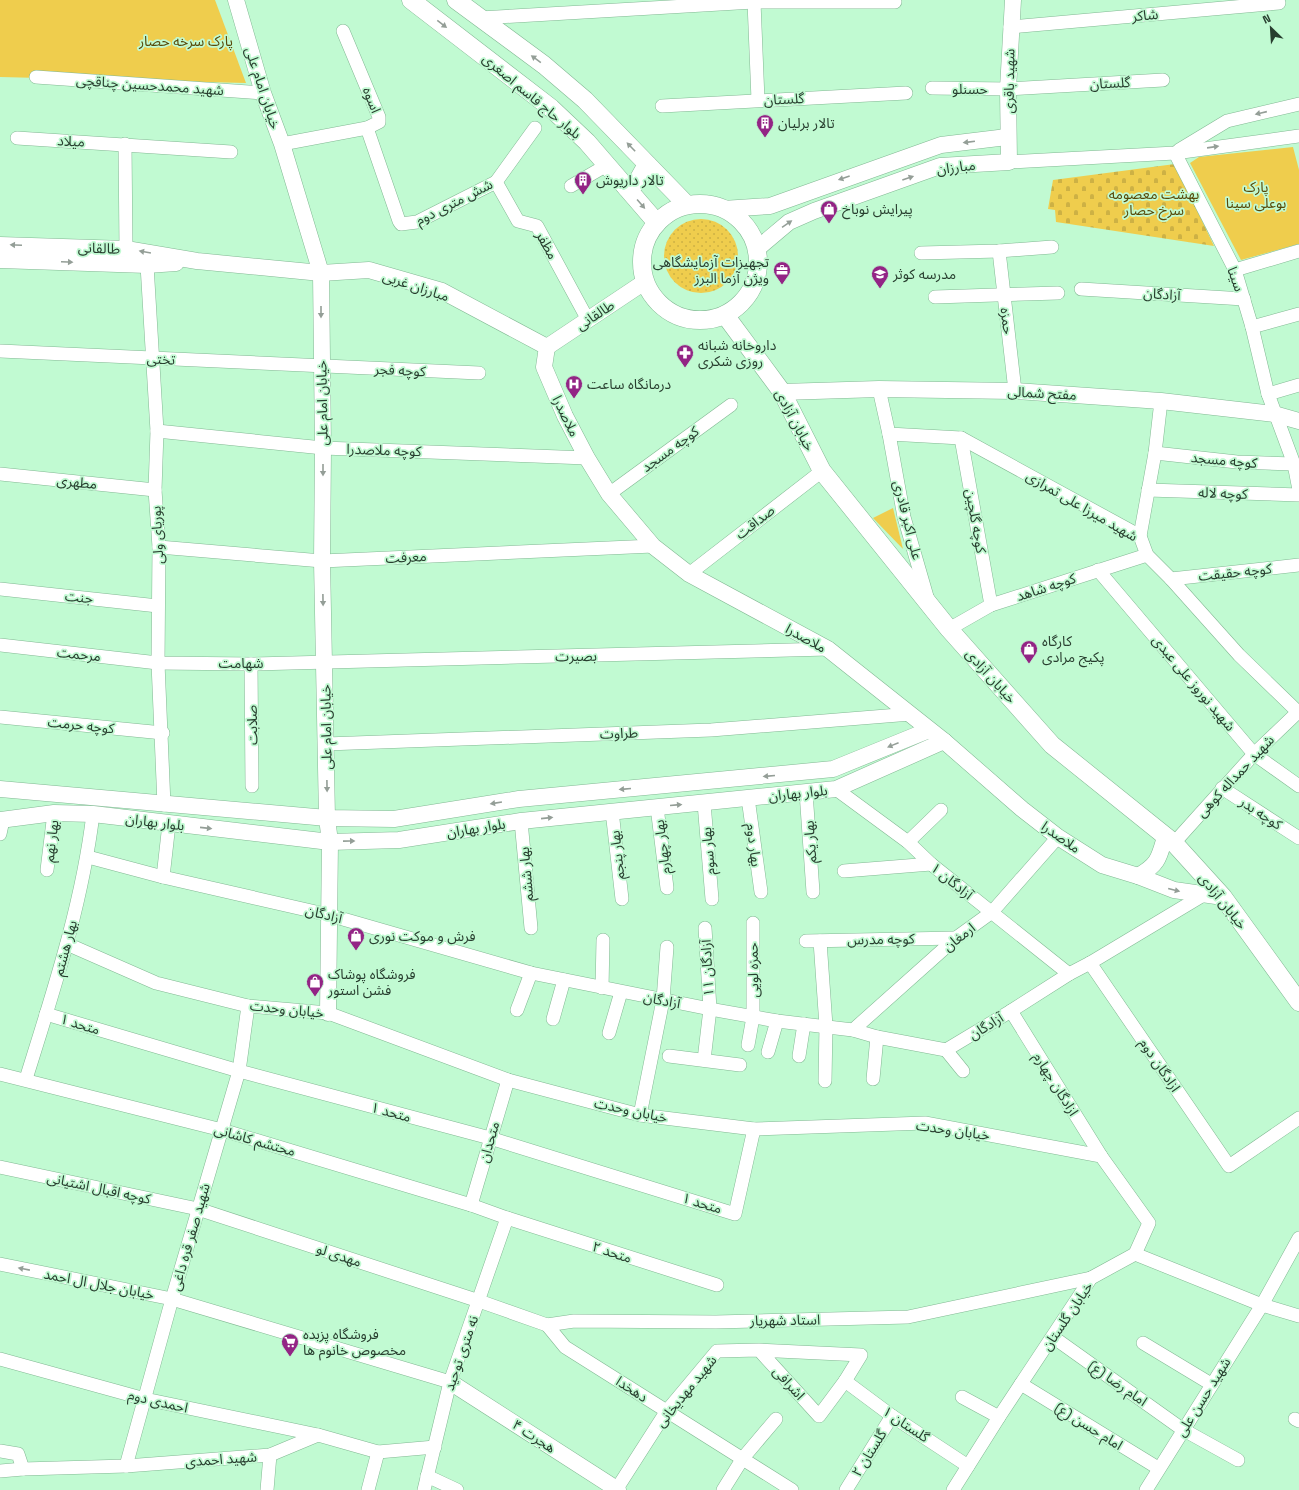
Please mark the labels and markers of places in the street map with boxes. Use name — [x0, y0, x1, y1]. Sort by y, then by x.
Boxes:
building icon: تالار برلیان — [755, 113, 775, 138]
place label: تالار برلیان — [778, 114, 835, 132]
building icon: تالار داریوش — [573, 170, 593, 195]
place label: تالار داریوش — [596, 171, 664, 189]
shop icon: پیرایش نوباخ — [819, 199, 839, 224]
place label: پیرایش نوباخ — [842, 200, 913, 220]
place label: تجهیزات آزمایشگاهی ویژن آزما البرز — [653, 253, 769, 287]
office icon: تجهیزات آزمایشگاهی ویژن آزما البرز — [772, 260, 792, 285]
school or university icon: مدرسه کوثر — [870, 264, 890, 289]
place label: مدرسه کوثر — [892, 265, 956, 283]
place label: داروخانه شبانه روزی شکری — [698, 336, 777, 370]
pharmacy icon: داروخانه شبانه روزی شکری — [675, 343, 695, 368]
hospital icon: درمانگاه ساعت — [564, 374, 584, 399]
place label: درمانگاه ساعت — [587, 375, 672, 393]
place label: کارگاه پکیج مرادی — [1042, 632, 1104, 668]
shop icon: کارگاه پکیج مرادی — [1019, 639, 1039, 664]
shop icon: فرش و موکت نوری — [346, 926, 366, 951]
place label: فرش و موکت نوری — [369, 927, 476, 945]
place label: فروشگاه پوشاک فشن استور — [327, 965, 416, 999]
shop icon: فروشگاه پوشاک فشن استور — [305, 972, 325, 997]
place label: فروشگاه پزبده مخصوص خانوم ها — [303, 1325, 406, 1361]
supermarket icon: فروشگاه پزبده مخصوص خانوم ها — [280, 1332, 300, 1357]

